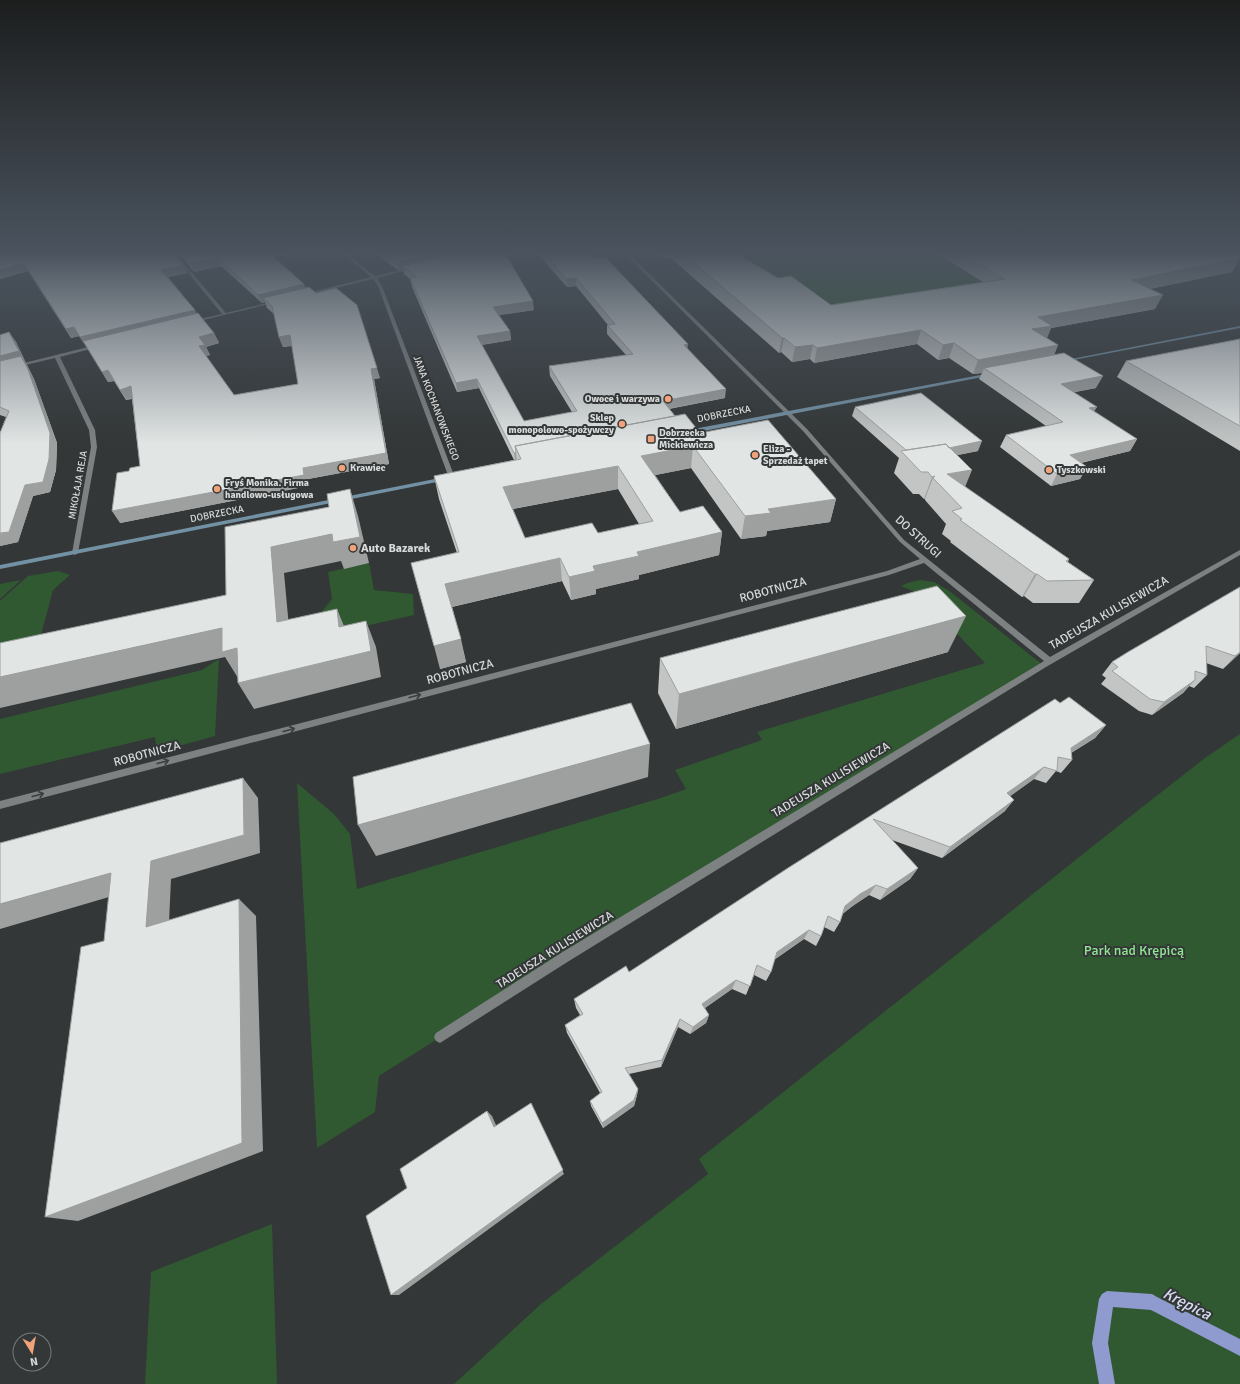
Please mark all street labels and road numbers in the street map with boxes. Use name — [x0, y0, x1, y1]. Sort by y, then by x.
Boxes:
street label: JANA KOCHANOWSKIEGO — [410, 354, 462, 463]
street label: DOBRZECKA — [696, 403, 752, 425]
street label: MIKOŁAJA REJA — [66, 450, 90, 520]
street label: DOBRZECKA — [189, 503, 245, 525]
street label: DO STRUGI — [892, 512, 944, 562]
street label: TADEUSZA KULISIEWICZA — [1047, 572, 1172, 653]
street label: ROBOTNICZA — [738, 574, 809, 606]
street label: ROBOTNICZA — [425, 656, 496, 688]
street label: ROBOTNICZA — [112, 738, 183, 770]
street label: TADEUSZA KULISIEWICZA — [769, 738, 893, 821]
street label: TADEUSZA KULISIEWICZA — [494, 907, 617, 992]

